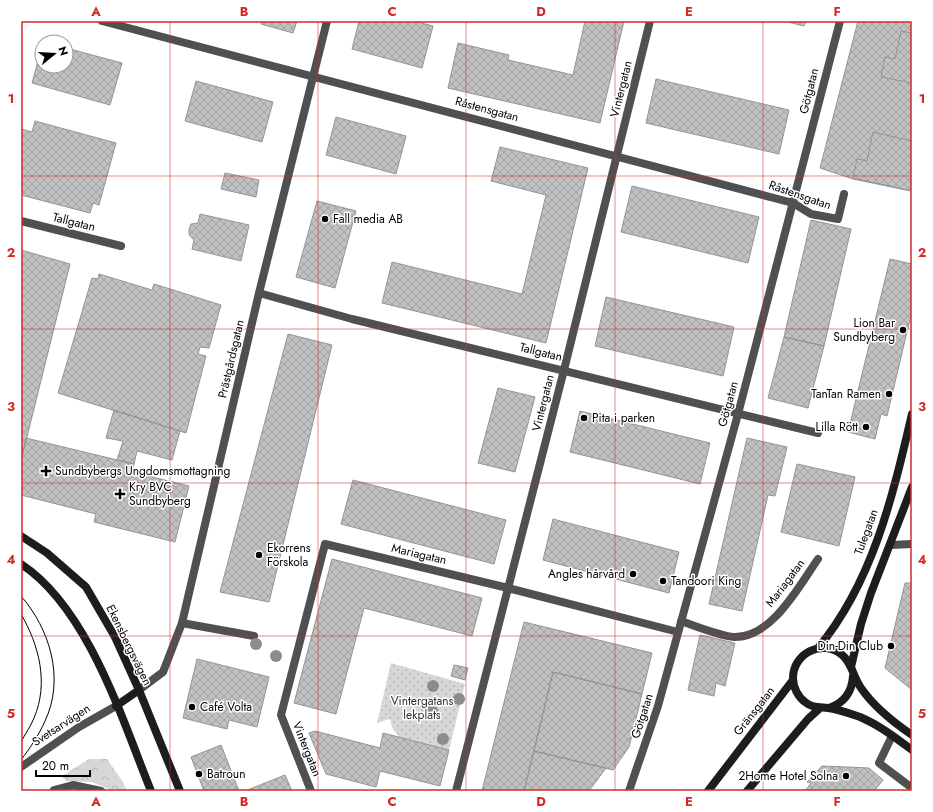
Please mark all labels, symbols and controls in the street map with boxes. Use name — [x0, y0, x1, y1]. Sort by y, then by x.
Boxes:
text: A — [90, 2, 101, 21]
text: B — [240, 2, 249, 21]
text: C — [387, 2, 397, 21]
text: D — [536, 2, 546, 21]
text: E — [685, 2, 693, 21]
text: F — [833, 2, 841, 21]
north arrow — [34, 34, 74, 74]
text: N — [55, 44, 72, 58]
street label: Vintergatan — [605, 59, 637, 119]
street label: Götgatan — [795, 66, 823, 116]
text: 1 — [8, 89, 14, 108]
text: 1 — [919, 89, 925, 108]
street label: Råstensgatan — [453, 92, 521, 126]
street label: Råstensgatan — [766, 176, 834, 214]
street label: Tallgatan — [51, 208, 97, 236]
place label: Fall media AB — [333, 210, 403, 228]
marker: Fall media AB — [320, 214, 330, 224]
text: 2 — [7, 243, 15, 262]
text: 2 — [918, 243, 926, 262]
place label: Lion Bar Sundbyberg — [833, 314, 896, 346]
street label: Prästgårdsgatan — [213, 318, 249, 400]
marker: Lion Bar Sundbyberg — [898, 325, 908, 335]
street label: Tallgatan — [518, 338, 564, 366]
street label: Vintergatan — [527, 373, 559, 433]
street label: Götgatan — [713, 379, 743, 429]
place label: TanTan Ramen — [811, 385, 881, 403]
marker: TanTan Ramen — [884, 389, 894, 399]
text: 3 — [7, 397, 15, 416]
text: 3 — [918, 397, 926, 416]
place label: Pita i parken — [592, 409, 655, 427]
marker: Pita i parken — [579, 413, 589, 423]
place label: Lilla Rött — [816, 418, 858, 436]
marker: Lilla Rött — [861, 422, 871, 432]
place label: Sundbybergs Ungdomsmottagning — [55, 462, 230, 480]
marker: Sundbybergs Ungdomsmottagning — [40, 465, 52, 477]
place label: Kry BVC Sundbyberg — [129, 478, 191, 510]
marker: Kry BVC Sundbyberg — [114, 488, 126, 500]
street label: Tulegatan — [849, 507, 883, 557]
place label: Ekorrens Förskola — [267, 539, 311, 571]
street label: Mariagatan — [390, 539, 448, 569]
text: 4 — [6, 550, 16, 569]
marker: Ekorrens Förskola — [254, 550, 264, 560]
text: 4 — [917, 550, 927, 569]
street label: Mariagatan — [761, 555, 809, 611]
place label: Angles hårvård — [548, 565, 625, 583]
marker: Angles hårvård — [628, 569, 638, 579]
place label: Tandoori King — [671, 572, 741, 590]
marker: Tandoori King — [658, 576, 668, 586]
street label: Ekensbergsvägen — [102, 602, 156, 688]
place label: Din-Din Club — [818, 637, 883, 655]
marker: Din-Din Club — [886, 641, 896, 651]
street label: Gränsgatan — [729, 683, 779, 739]
street label: Götgatan — [626, 691, 658, 741]
park label: Vintergatans lekplats — [391, 692, 454, 724]
place label: Café Volta — [200, 698, 252, 716]
street label: Svetsarvägen — [28, 699, 94, 751]
marker: Café Volta — [187, 702, 197, 712]
text: 5 — [7, 704, 15, 723]
text: 5 — [918, 704, 926, 723]
street label: Vintergatan — [288, 719, 326, 779]
scale bar — [36, 752, 90, 778]
text: 20 m — [42, 757, 69, 775]
place label: Batroun — [207, 765, 245, 783]
place label: 2Home Hotel Solna — [738, 767, 838, 785]
marker: Batroun — [194, 769, 204, 779]
marker: 2Home Hotel Solna — [841, 771, 851, 781]
text: A — [90, 792, 101, 811]
text: B — [240, 792, 249, 811]
text: C — [387, 792, 397, 811]
text: D — [536, 792, 546, 811]
text: E — [685, 792, 693, 811]
text: F — [833, 792, 841, 811]

